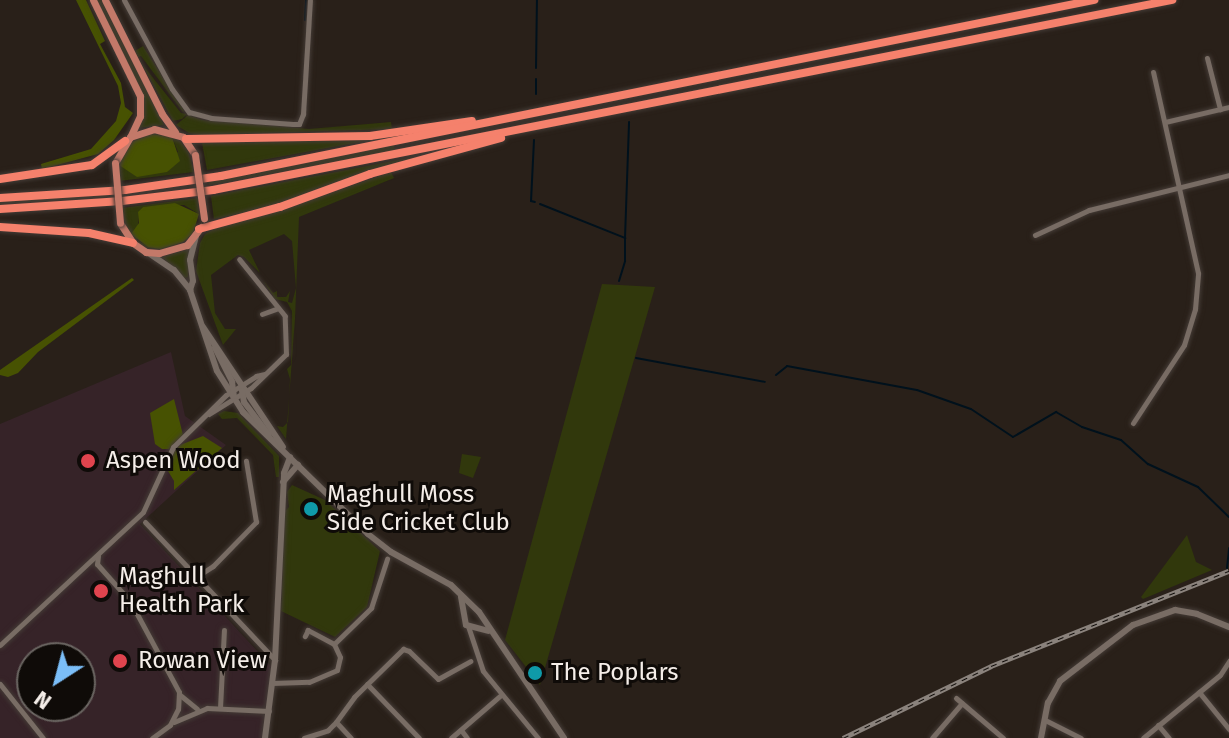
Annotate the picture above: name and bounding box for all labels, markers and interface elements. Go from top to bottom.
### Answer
place label: Aspen Wood [106,447,241,475]
marker: Aspen Wood [77,450,99,472]
place label: Maghull Moss Side Cricket Club [327,481,510,537]
marker: Maghull Moss Side Cricket Club [302,500,320,518]
place label: Maghull Health Park [119,563,244,619]
marker: Maghull Health Park [90,580,112,602]
north arrow [16,642,96,722]
place label: Rowan View [138,647,267,675]
marker: Rowan View [109,650,131,672]
place label: The Poplars [551,659,678,687]
marker: The Poplars [526,664,544,682]
text: N [29,685,57,715]

